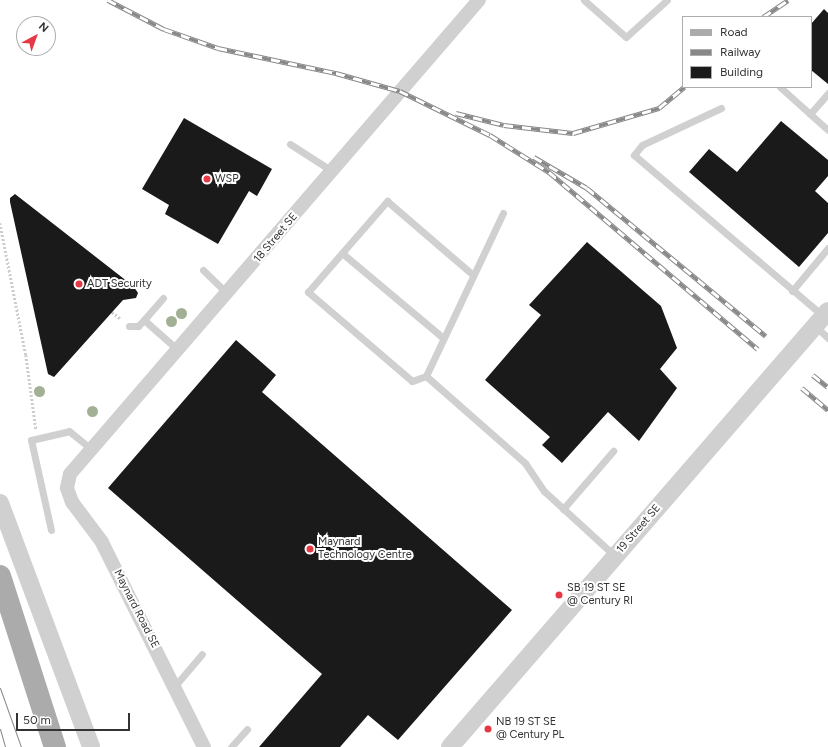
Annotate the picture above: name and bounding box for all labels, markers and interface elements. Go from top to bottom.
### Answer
north arrow [16,16,56,56]
legend [682,16,812,88]
text: N [36,20,51,35]
text: Road [720,25,748,39]
text: Railway [720,45,761,59]
text: Building [720,65,763,79]
place label: WSP [215,172,239,186]
marker: WSP [202,174,212,184]
street label: 18 Street SE [251,210,301,266]
place label: ADT Security [87,277,152,291]
marker: ADT Security [74,279,84,289]
street label: 19 Street SE [614,502,664,556]
place label: Maynard Technology Centre [318,536,412,562]
marker: Maynard Technology Centre [305,544,315,554]
street label: Maynard Road SE [110,567,162,651]
place label: SB 19 ST SE @ Century RI [567,582,633,608]
marker: SB 19 ST SE @ Century RI [554,590,564,600]
scale bar [18,705,132,731]
text: 50 m [23,713,51,727]
place label: NB 19 ST SE @ Century PL [496,716,564,742]
marker: NB 19 ST SE @ Century PL [483,724,493,734]

